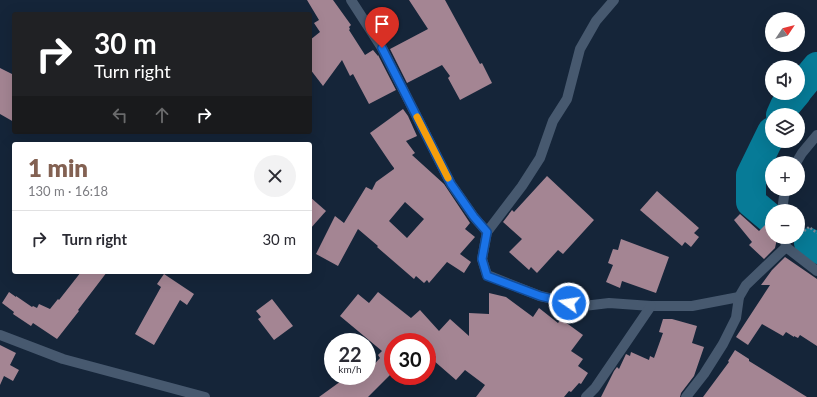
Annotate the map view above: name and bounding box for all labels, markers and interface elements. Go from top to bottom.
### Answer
pin [365,7.0,399,48]
north arrow [765,12,805,52]
map controls [765,12,805,244]
icon: arrive [371,13,393,35]
text: 30 m [94,26,157,60]
icon: right [28,28,80,80]
text: Turn right [94,60,171,82]
button: sound [765,60,805,100]
icon: left [109,104,131,126]
icon: ahead [151,104,173,126]
icon: right [193,104,215,126]
button: layers [765,108,805,148]
text: 1 min [28,153,88,182]
button: close [254,155,296,197]
button: + [765,156,805,196]
text: 130 m · 16:18 [28,183,108,199]
button: − [765,204,805,244]
icon: right [28,228,50,250]
text: Turn right [62,230,127,248]
text: 30 m [262,230,296,248]
position arrow [548,282,590,324]
speed limit sign: 30 [384,333,436,385]
text: 22 [338,342,362,366]
text: km/h [338,363,362,375]

